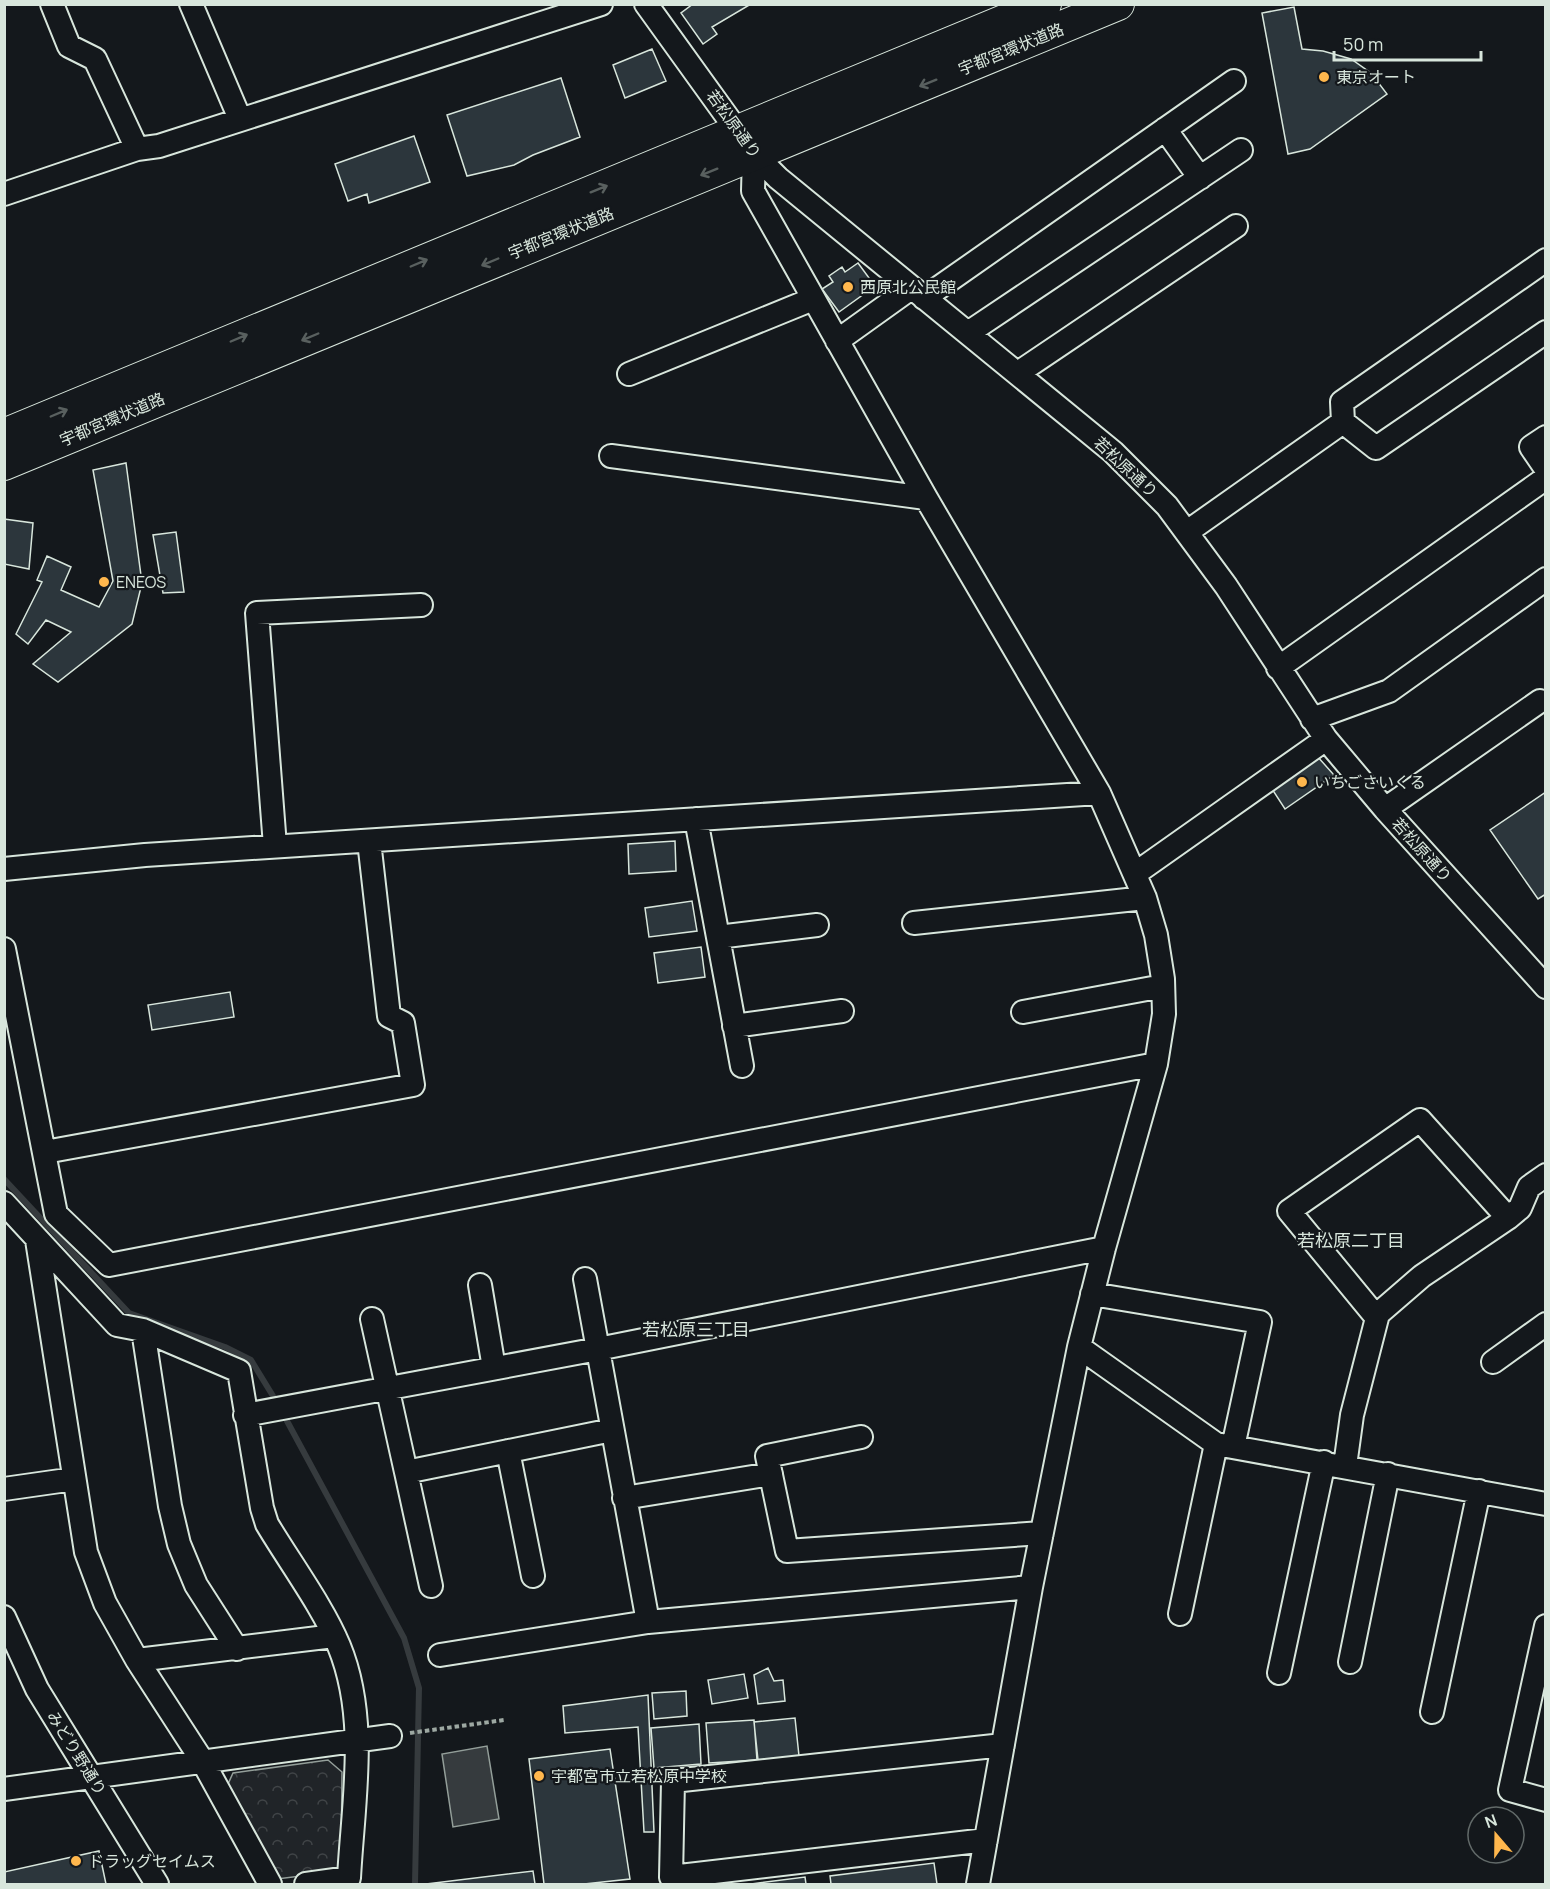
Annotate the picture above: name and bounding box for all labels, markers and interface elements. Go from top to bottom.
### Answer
street label: 宇都宮環状道路 [955,18,1067,80]
scale bar [1334,24,1481,62]
text: 50 m [1343,32,1383,56]
place label: 東京オート [1336,66,1416,88]
marker: 東京オート [1317,70,1331,84]
one-way arrow [920,78,938,89]
street label: 若松原通り [702,85,766,163]
one-way arrow [700,167,718,178]
one-way arrow [589,183,608,194]
street label: 宇都宮環状道路 [505,202,617,264]
one-way arrow [409,257,427,268]
one-way arrow [481,257,499,268]
place label: 西原北公民館 [860,276,956,298]
marker: 西原北公民館 [841,280,855,294]
one-way arrow [229,332,247,343]
one-way arrow [301,332,319,343]
street label: 宇都宮環状道路 [56,387,168,451]
one-way arrow [49,407,67,418]
street label: 若松原通り [1089,432,1163,502]
place label: ENEOS [116,571,166,593]
marker: ENEOS [97,575,111,589]
place label: いちごさいくる [1314,771,1426,793]
marker: いちごさいくる [1295,775,1309,789]
street label: 若松原通り [1387,813,1457,887]
district label: 若松原二丁目 [1297,1228,1405,1252]
district label: 若松原三丁目 [642,1317,750,1341]
street label: みどり野通り [42,1706,112,1800]
place label: 宇都宮市立若松原中学校 [551,1765,727,1787]
marker: 宇都宮市立若松原中学校 [532,1769,546,1783]
north arrow [1466,1805,1526,1865]
text: N [1482,1809,1500,1833]
place label: ドラッグセイムス [88,1850,216,1872]
marker: ドラッグセイムス [69,1854,83,1868]

